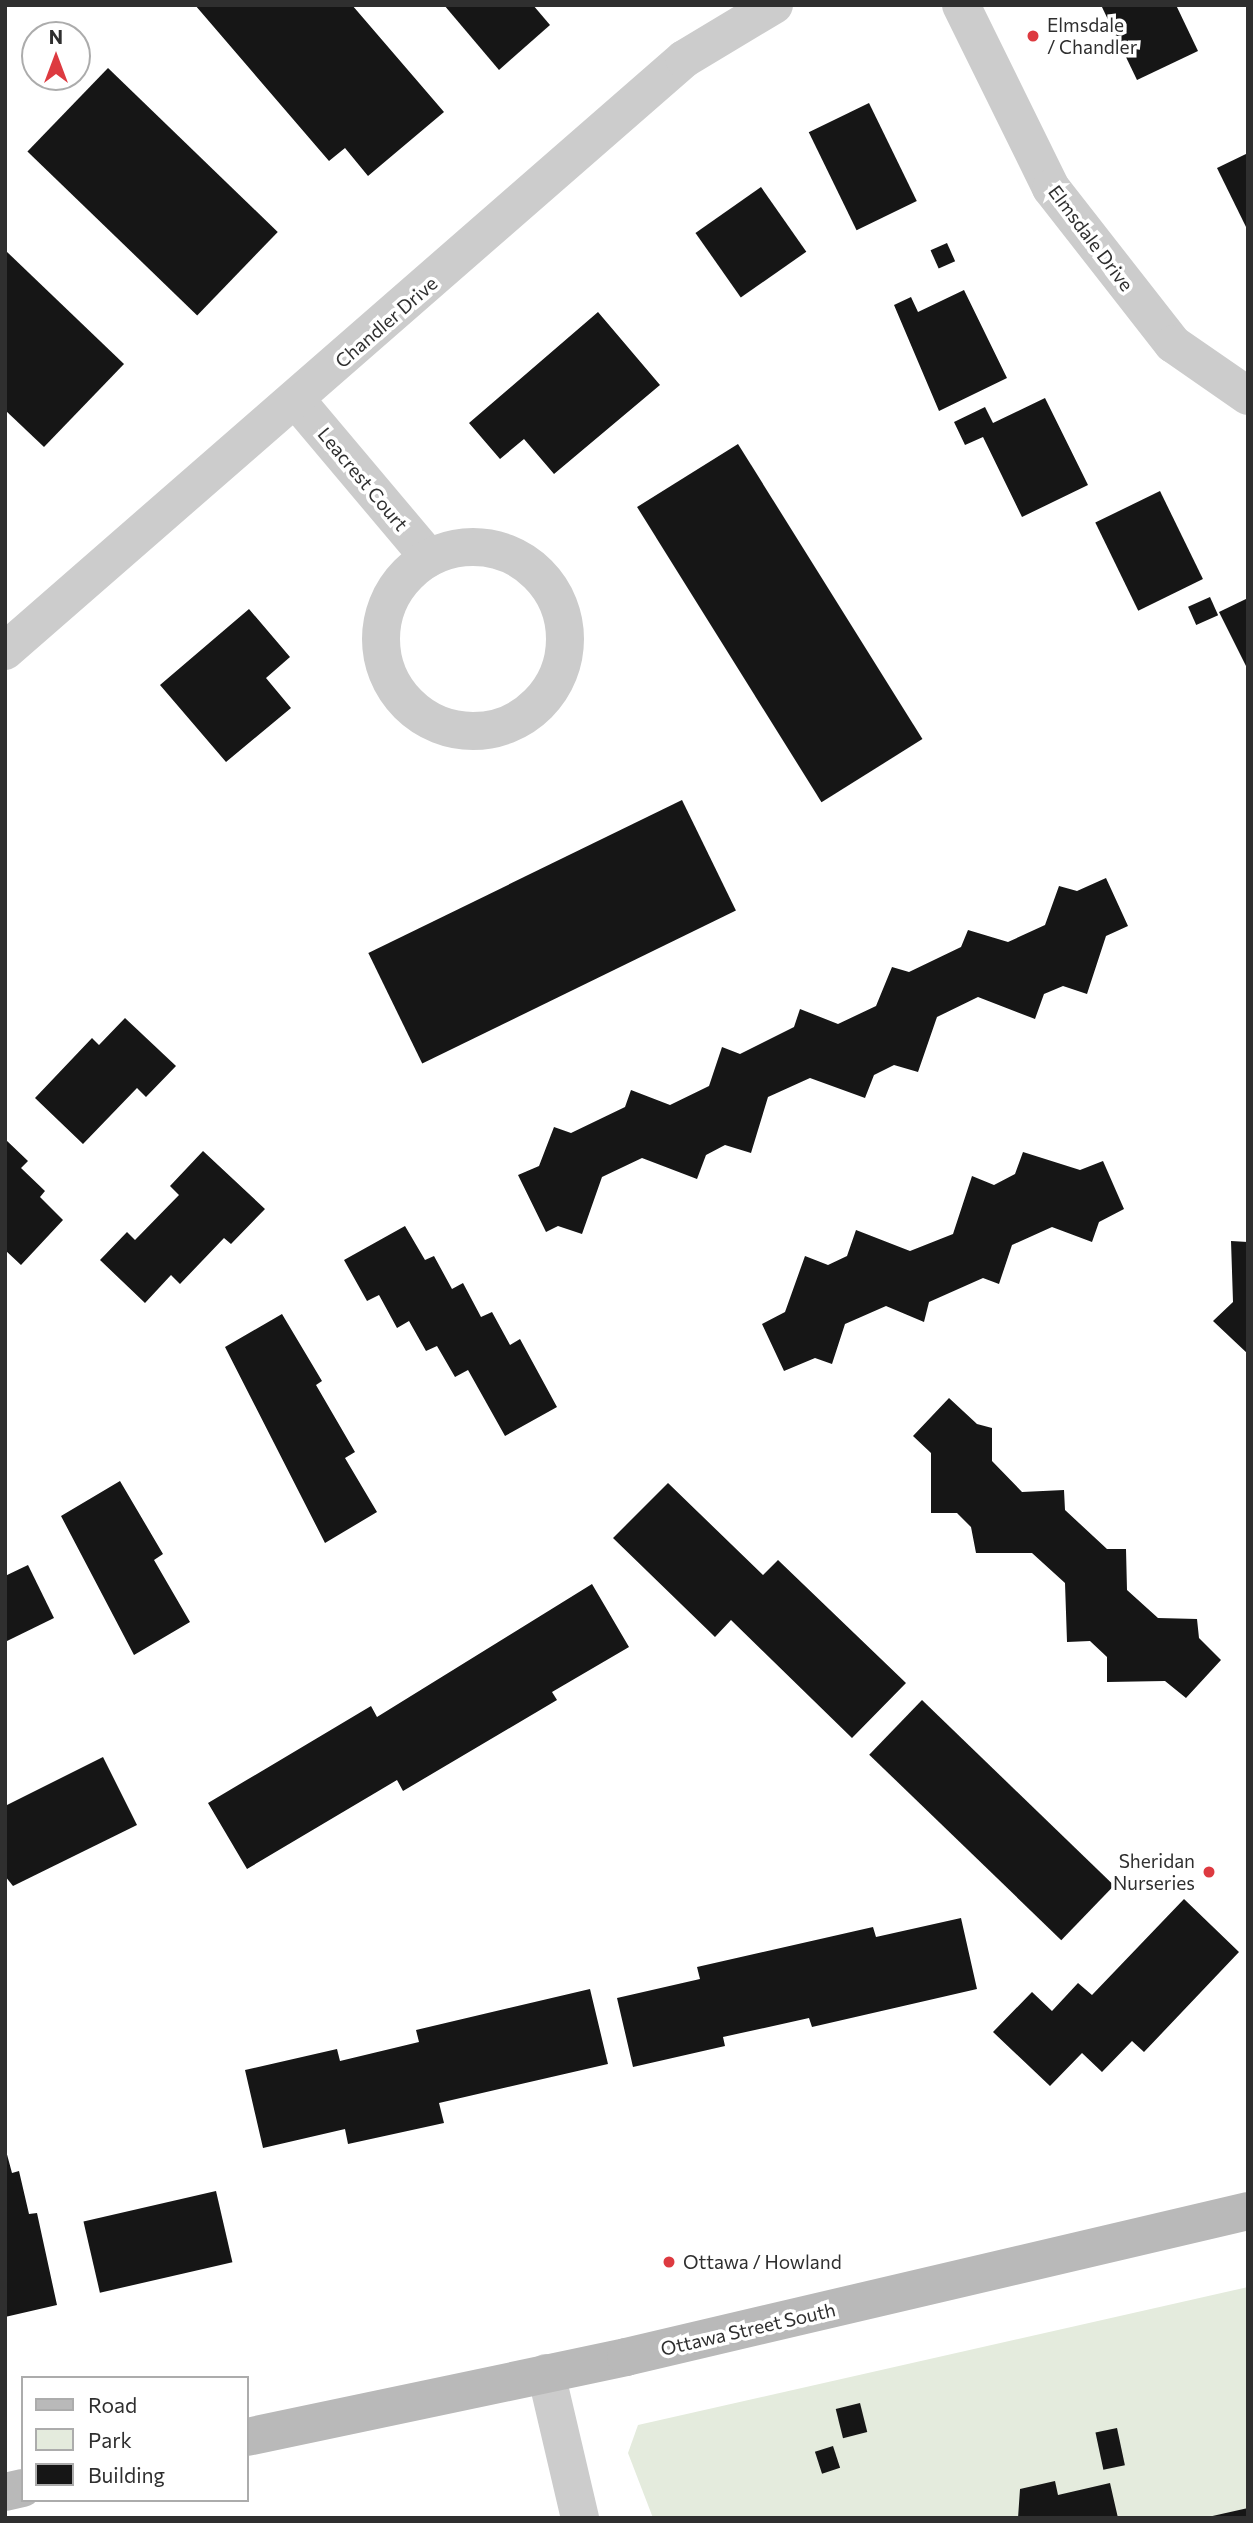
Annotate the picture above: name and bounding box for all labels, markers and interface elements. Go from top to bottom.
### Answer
place label: Elmsdale / Chandler [1047,14,1137,58]
north arrow [21,21,91,91]
text: N [49,25,63,48]
marker: Elmsdale / Chandler [1025,28,1041,44]
street label: Elmsdale Drive [1044,181,1138,295]
street label: Chandler Drive [330,272,442,372]
street label: Leacrest Court [313,423,413,535]
place label: Sheridan Nurseries [1113,1850,1195,1894]
marker: Sheridan Nurseries [1201,1864,1217,1880]
place label: Ottawa / Howland [683,2251,842,2273]
marker: Ottawa / Howland [661,2254,677,2270]
street label: Ottawa Street South [658,2298,838,2360]
legend [21,2376,248,2502]
text: Road [88,2392,137,2417]
text: Park [88,2427,132,2452]
text: Building [88,2462,165,2487]

